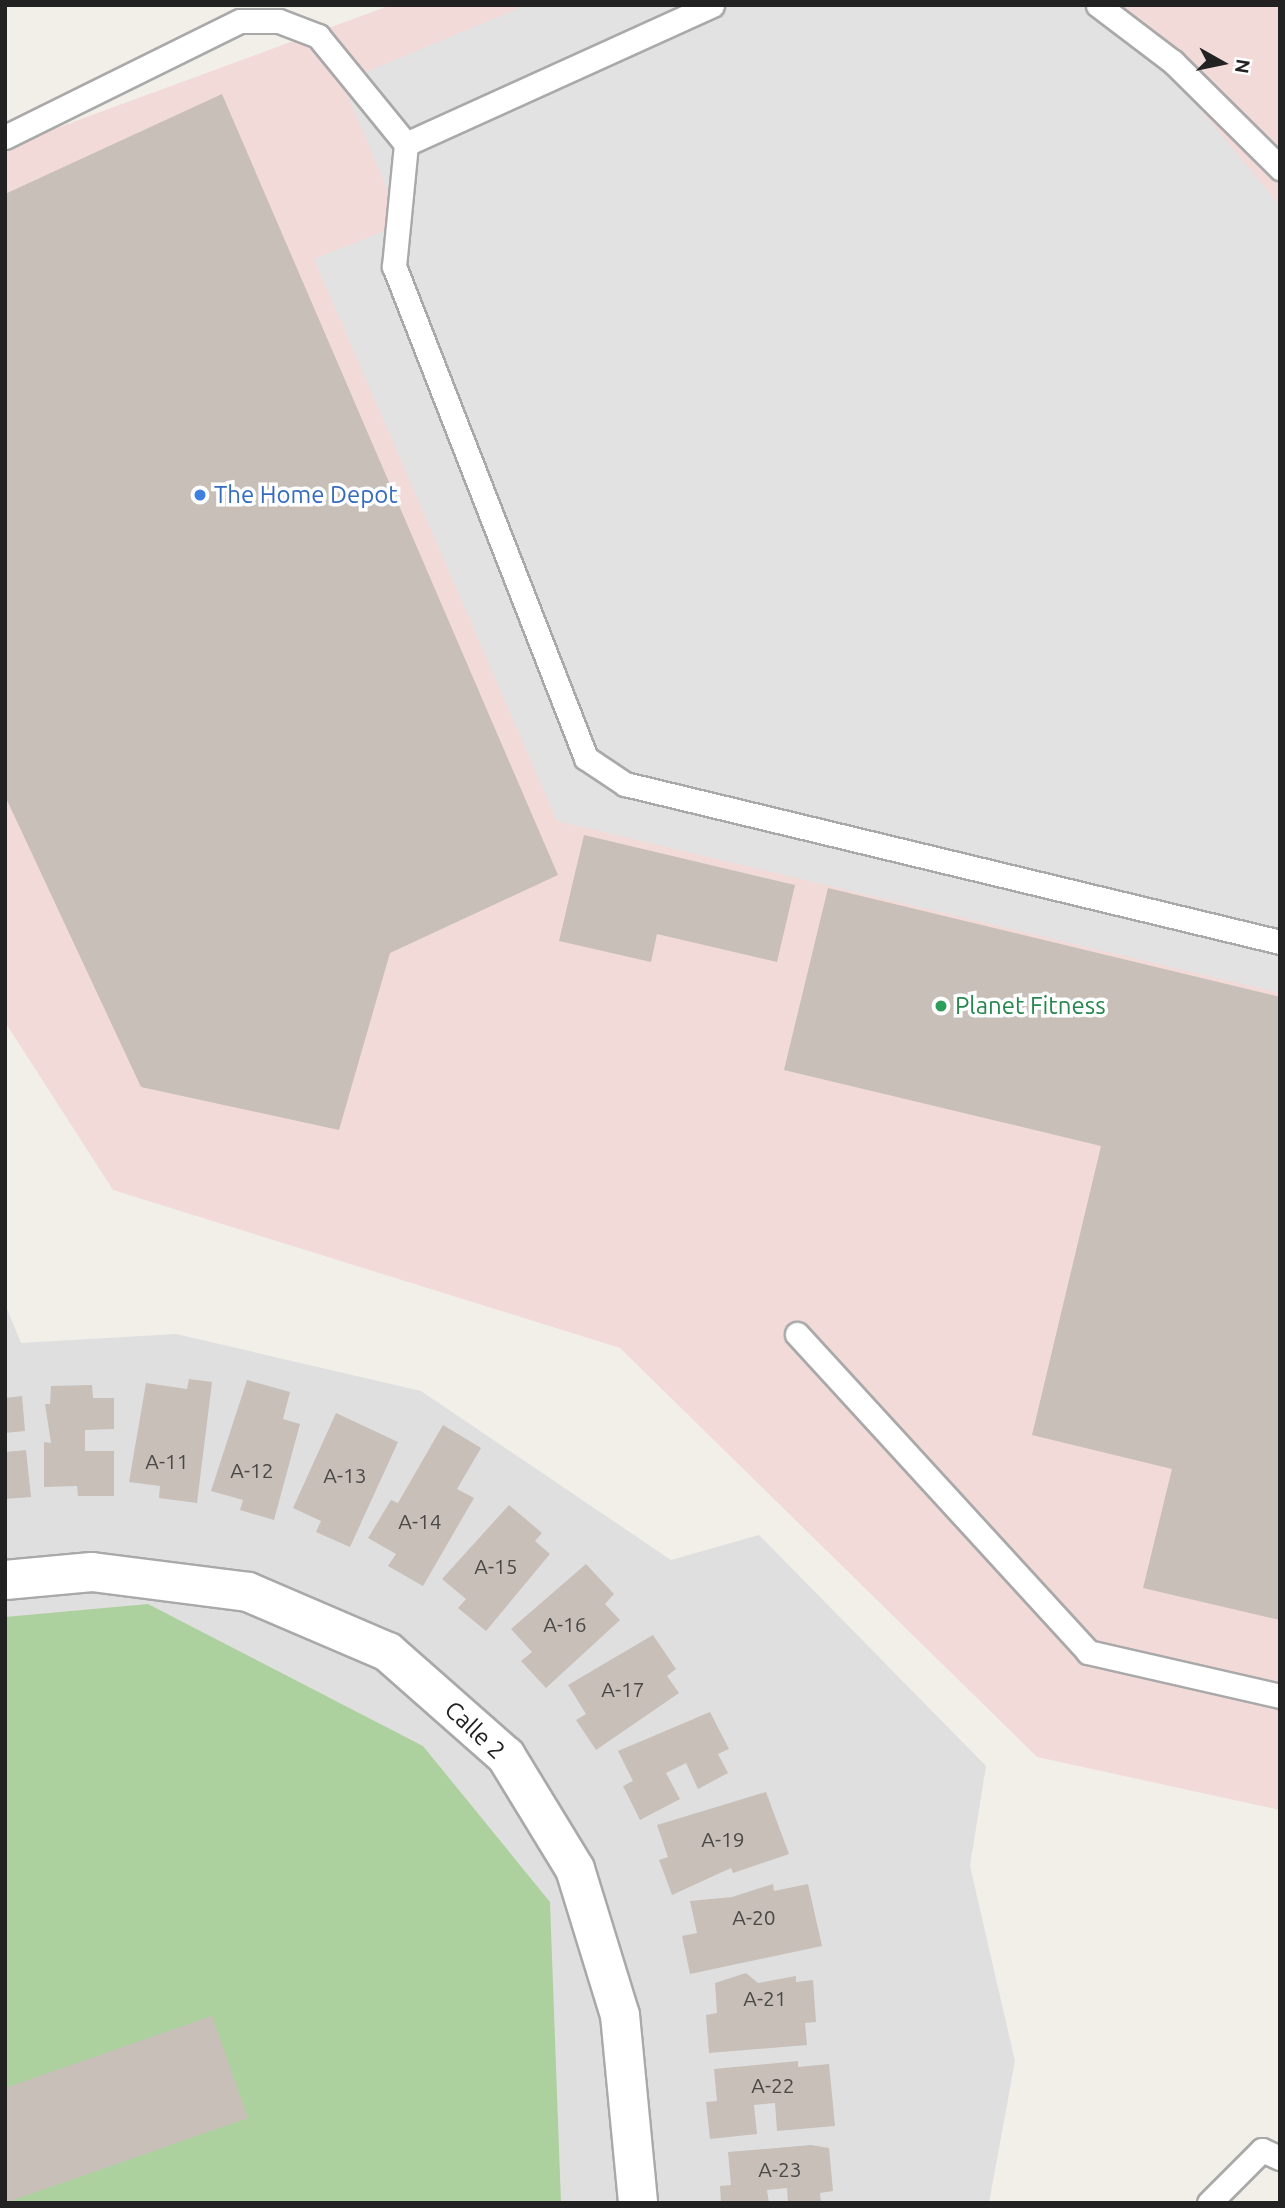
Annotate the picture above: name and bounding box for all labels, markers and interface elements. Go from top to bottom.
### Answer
north arrow [1187,28,1257,98]
text: N [1231,58,1255,75]
place label: The Home Depot [214,481,398,509]
marker: The Home Depot [192,487,208,503]
place label: Planet Fitness [955,992,1106,1020]
marker: Planet Fitness [933,998,949,1014]
house number: A-11 [145,1448,189,1474]
house number: A-12 [230,1457,274,1483]
house number: A-13 [323,1462,367,1488]
house number: A-14 [398,1508,442,1534]
house number: A-15 [474,1553,518,1579]
house number: A-16 [543,1611,587,1637]
house number: A-17 [601,1676,645,1702]
street label: Calle 2 [439,1695,511,1765]
house number: A-19 [701,1826,745,1852]
house number: A-20 [732,1904,776,1930]
house number: A-21 [743,1985,787,2011]
house number: A-22 [751,2072,795,2098]
house number: A-23 [758,2156,802,2182]

